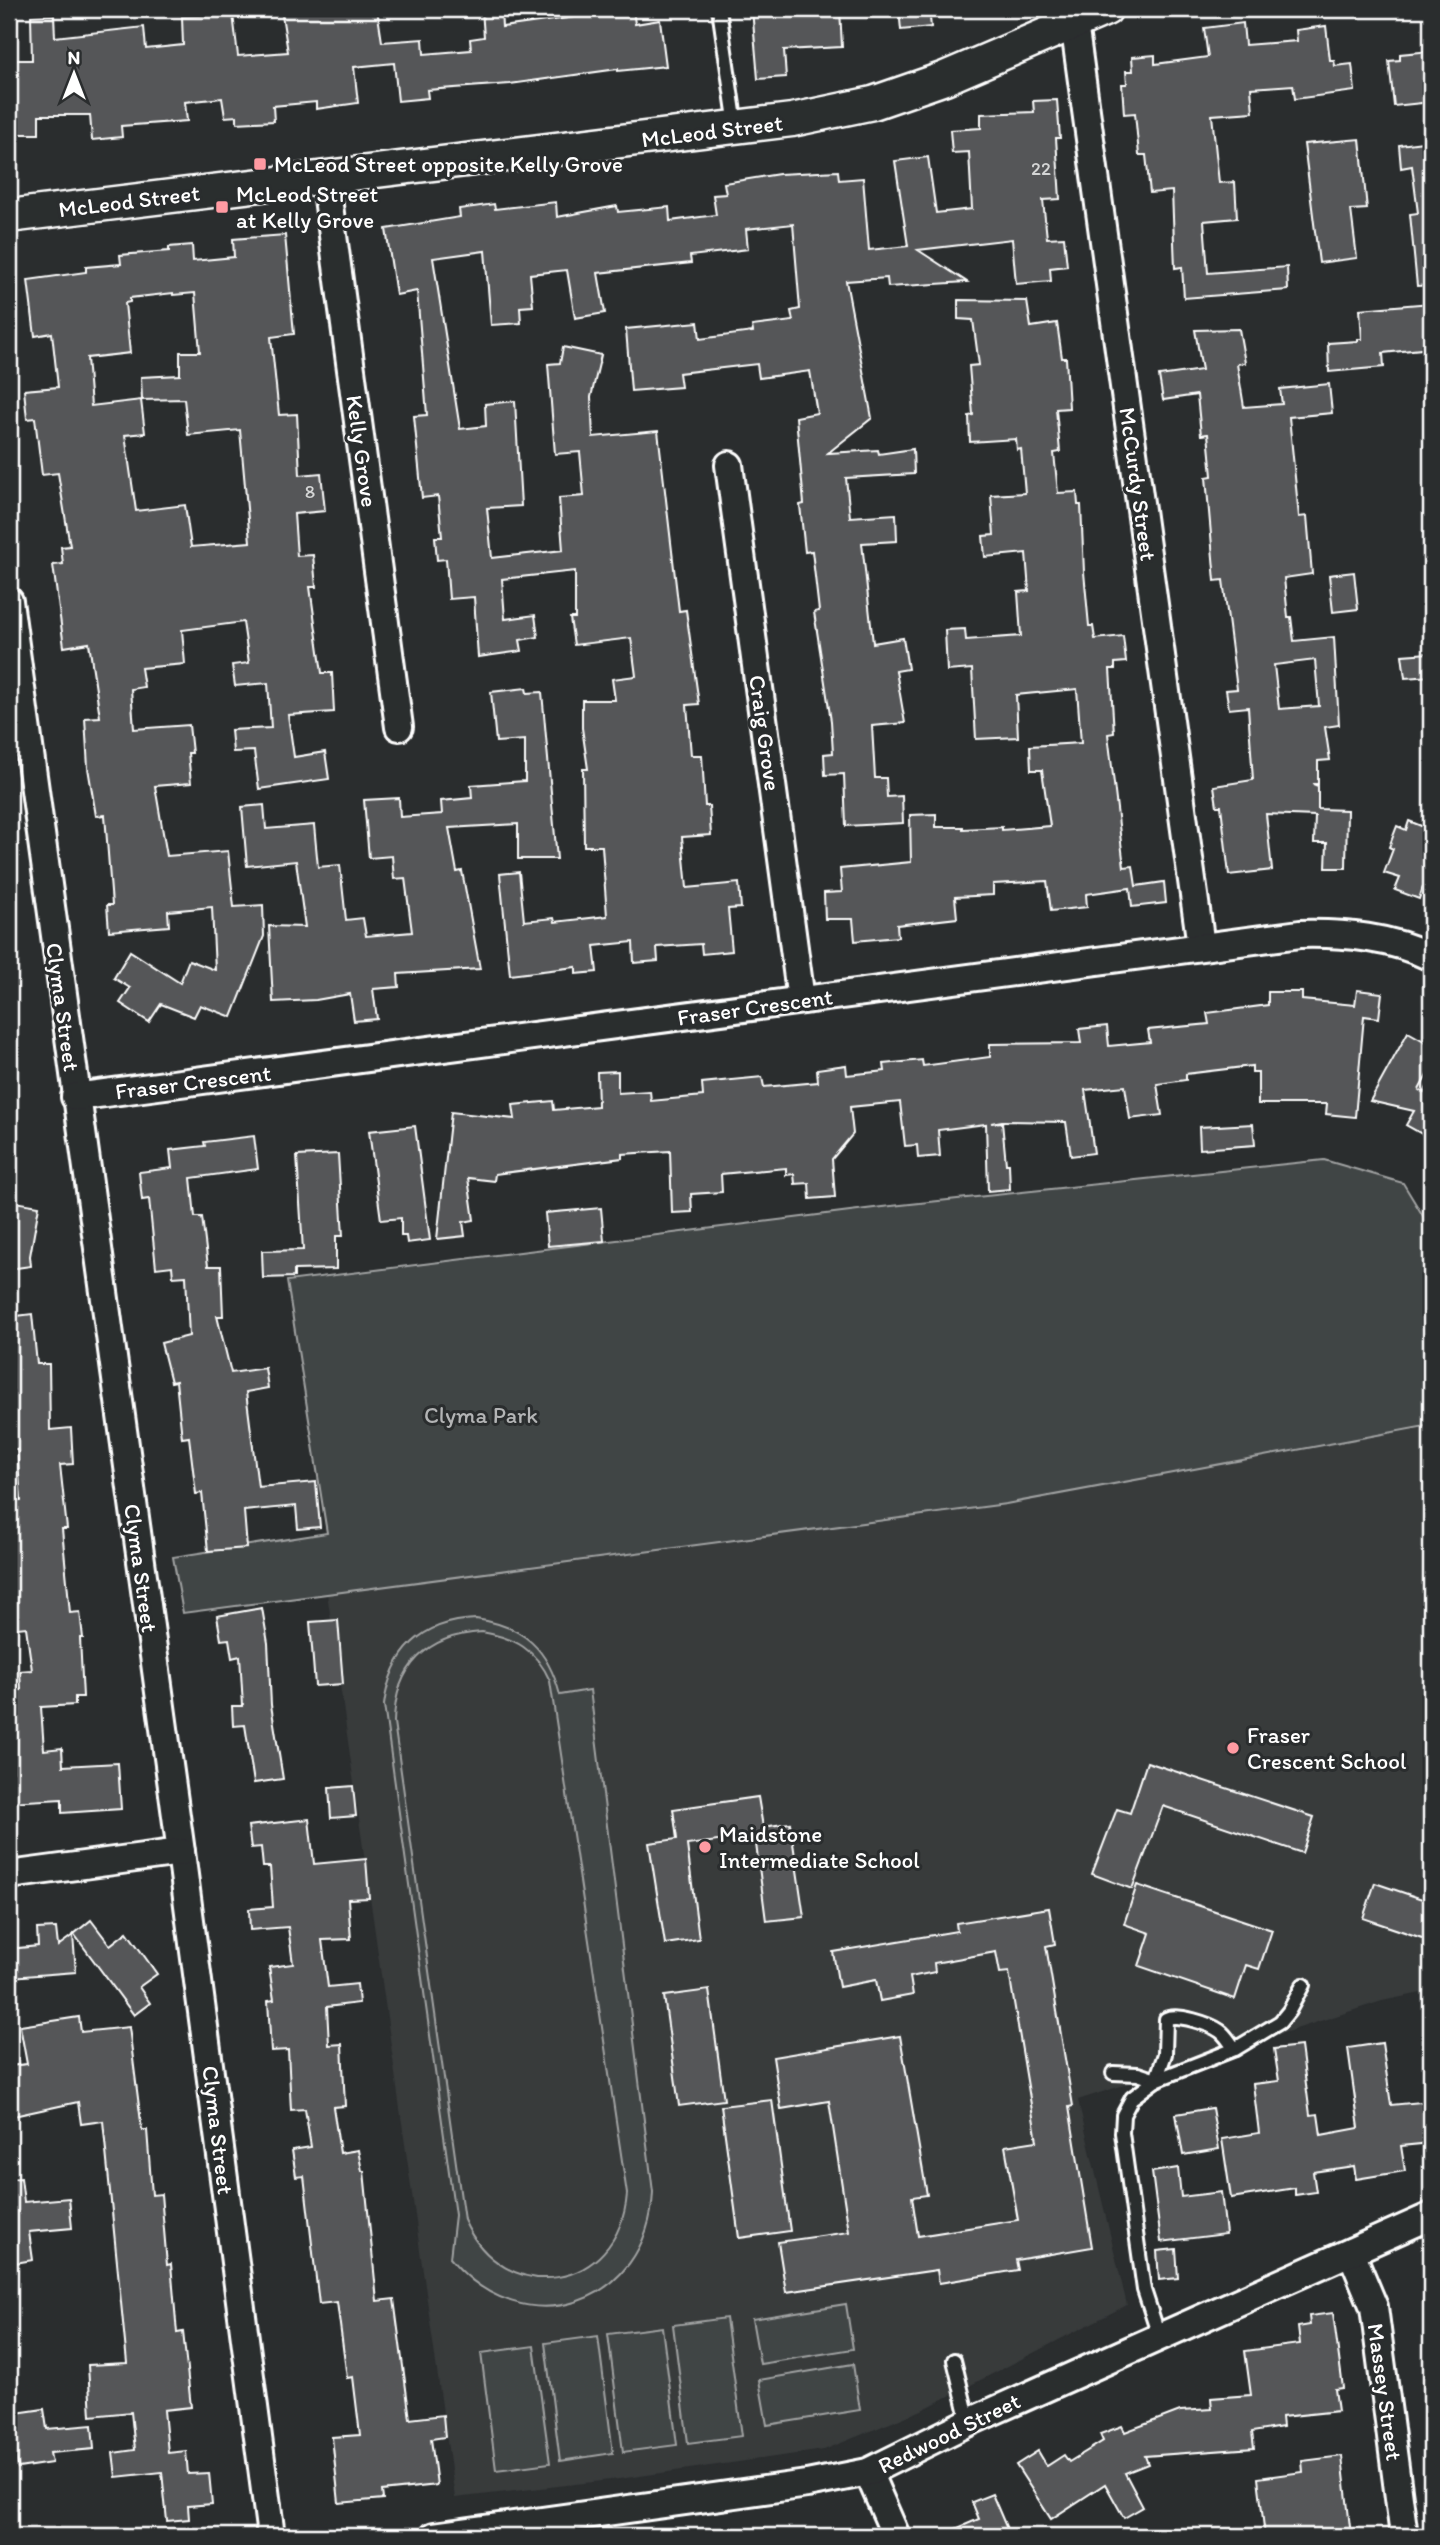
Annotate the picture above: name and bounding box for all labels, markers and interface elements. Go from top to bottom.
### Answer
north arrow [38,38,108,108]
text: N [68,46,80,69]
street label: McLeod Street [640,108,785,154]
place label: McLeod Street opposite Kelly Grove [274,150,623,178]
marker: McLeod Street opposite Kelly Grove [252,156,268,172]
house number: 22 [1031,157,1051,180]
street label: McLeod Street [57,178,202,224]
place label: McLeod Street at Kelly Grove [236,180,378,234]
marker: McLeod Street at Kelly Grove [214,199,230,215]
street label: Kelly Grove [340,393,384,509]
street label: McCurdy Street [1113,405,1163,563]
house number: 8 [305,480,315,503]
street label: Craig Grove [743,673,787,793]
street label: Clyma Street [40,941,86,1073]
street label: Fraser Crescent [676,982,835,1032]
street label: Fraser Crescent [114,1059,273,1105]
park label: Clyma Park [424,1401,538,1429]
street label: Clyma Street [118,1502,164,1634]
place label: Fraser Crescent School [1247,1721,1407,1775]
marker: Fraser Crescent School [1225,1740,1241,1756]
place label: Maidstone Intermediate School [719,1820,920,1874]
marker: Maidstone Intermediate School [697,1839,713,1855]
street label: Clyma Street [196,2064,240,2196]
street label: Massey Street [1362,2321,1409,2463]
street label: Redwood Street [873,2386,1025,2480]

